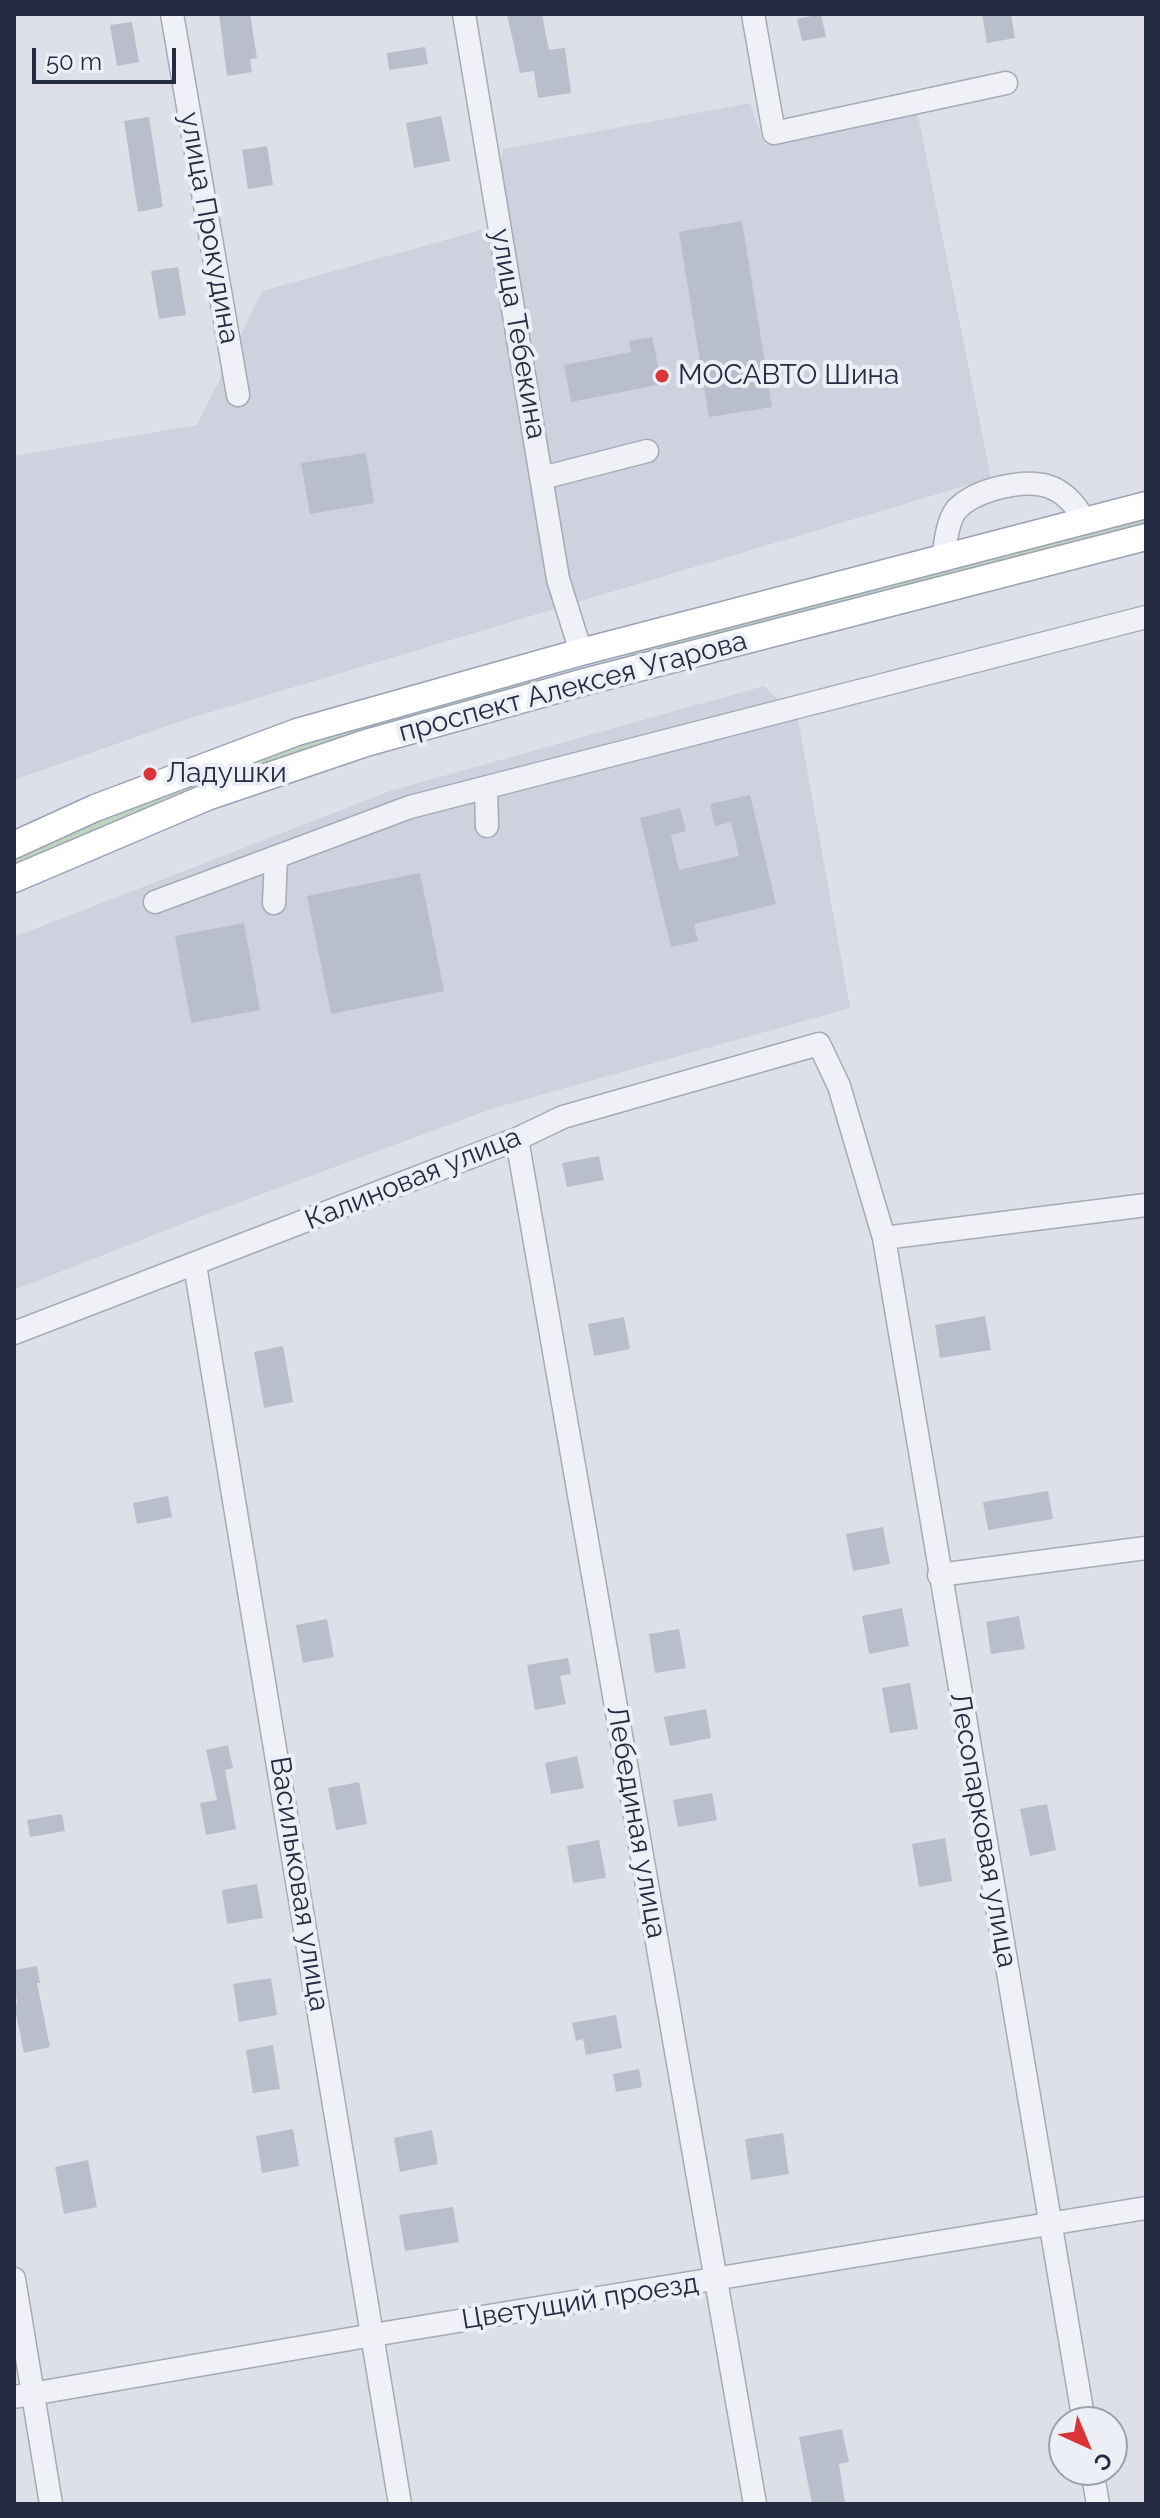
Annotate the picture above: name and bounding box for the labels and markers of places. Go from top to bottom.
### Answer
place label: МОСАВТО Шина [678,359,899,393]
marker: МОСАВТО Шина [653,367,671,385]
place label: Ладушки [166,757,287,791]
marker: Ладушки [141,765,159,783]

